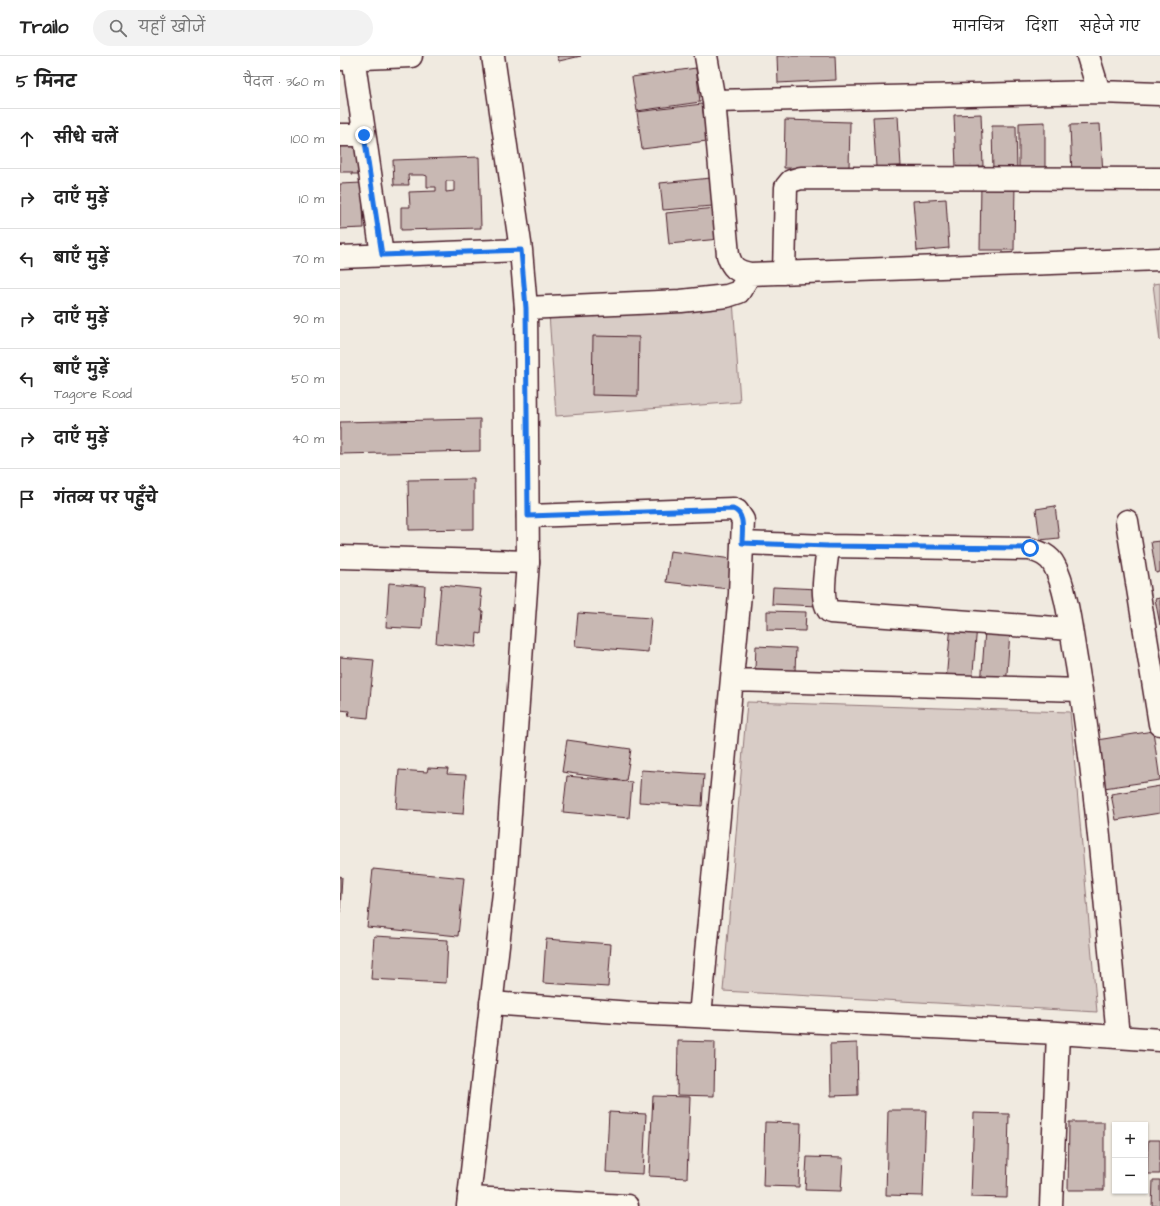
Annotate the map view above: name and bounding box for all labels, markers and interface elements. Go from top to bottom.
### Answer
search box [93,10,373,46]
text: Trailo [20,14,69,41]
icon: search [107,17,129,39]
text: यहाँ खोजें [139,17,205,38]
text: मानचित्र [953,17,1004,37]
text: दिशा [1026,17,1058,37]
text: सहेजे गए [1080,17,1140,37]
text: 5 मिनट [16,70,76,94]
text: पैदल · 360 m [243,73,324,91]
route end [355,126,373,144]
icon: ahead [16,128,38,150]
text: सीधे चलें [54,128,118,149]
text: 100 m [291,130,324,148]
icon: right [16,188,38,210]
text: दाएँ मुड़ें [54,188,108,209]
text: 10 m [299,190,324,208]
icon: left [16,248,38,270]
text: बाएँ मुड़ें [54,248,109,269]
text: 70 m [292,250,324,268]
icon: right [16,308,38,330]
text: दाएँ मुड़ें [54,308,108,329]
text: 90 m [293,310,324,328]
text: बाएँ मुड़ें [54,359,109,380]
icon: left [16,368,38,390]
text: 50 m [291,370,324,388]
text: Tagore Road [54,385,132,403]
icon: right [16,428,38,450]
text: दाएँ मुड़ें [54,428,108,449]
text: 40 m [292,430,324,448]
icon: arrive [16,488,38,510]
text: गंतव्य पर पहुँचे [54,488,157,509]
route start [1021,539,1039,557]
map controls [1112,1122,1148,1194]
button: + [1112,1122,1148,1158]
button: − [1112,1158,1148,1194]

